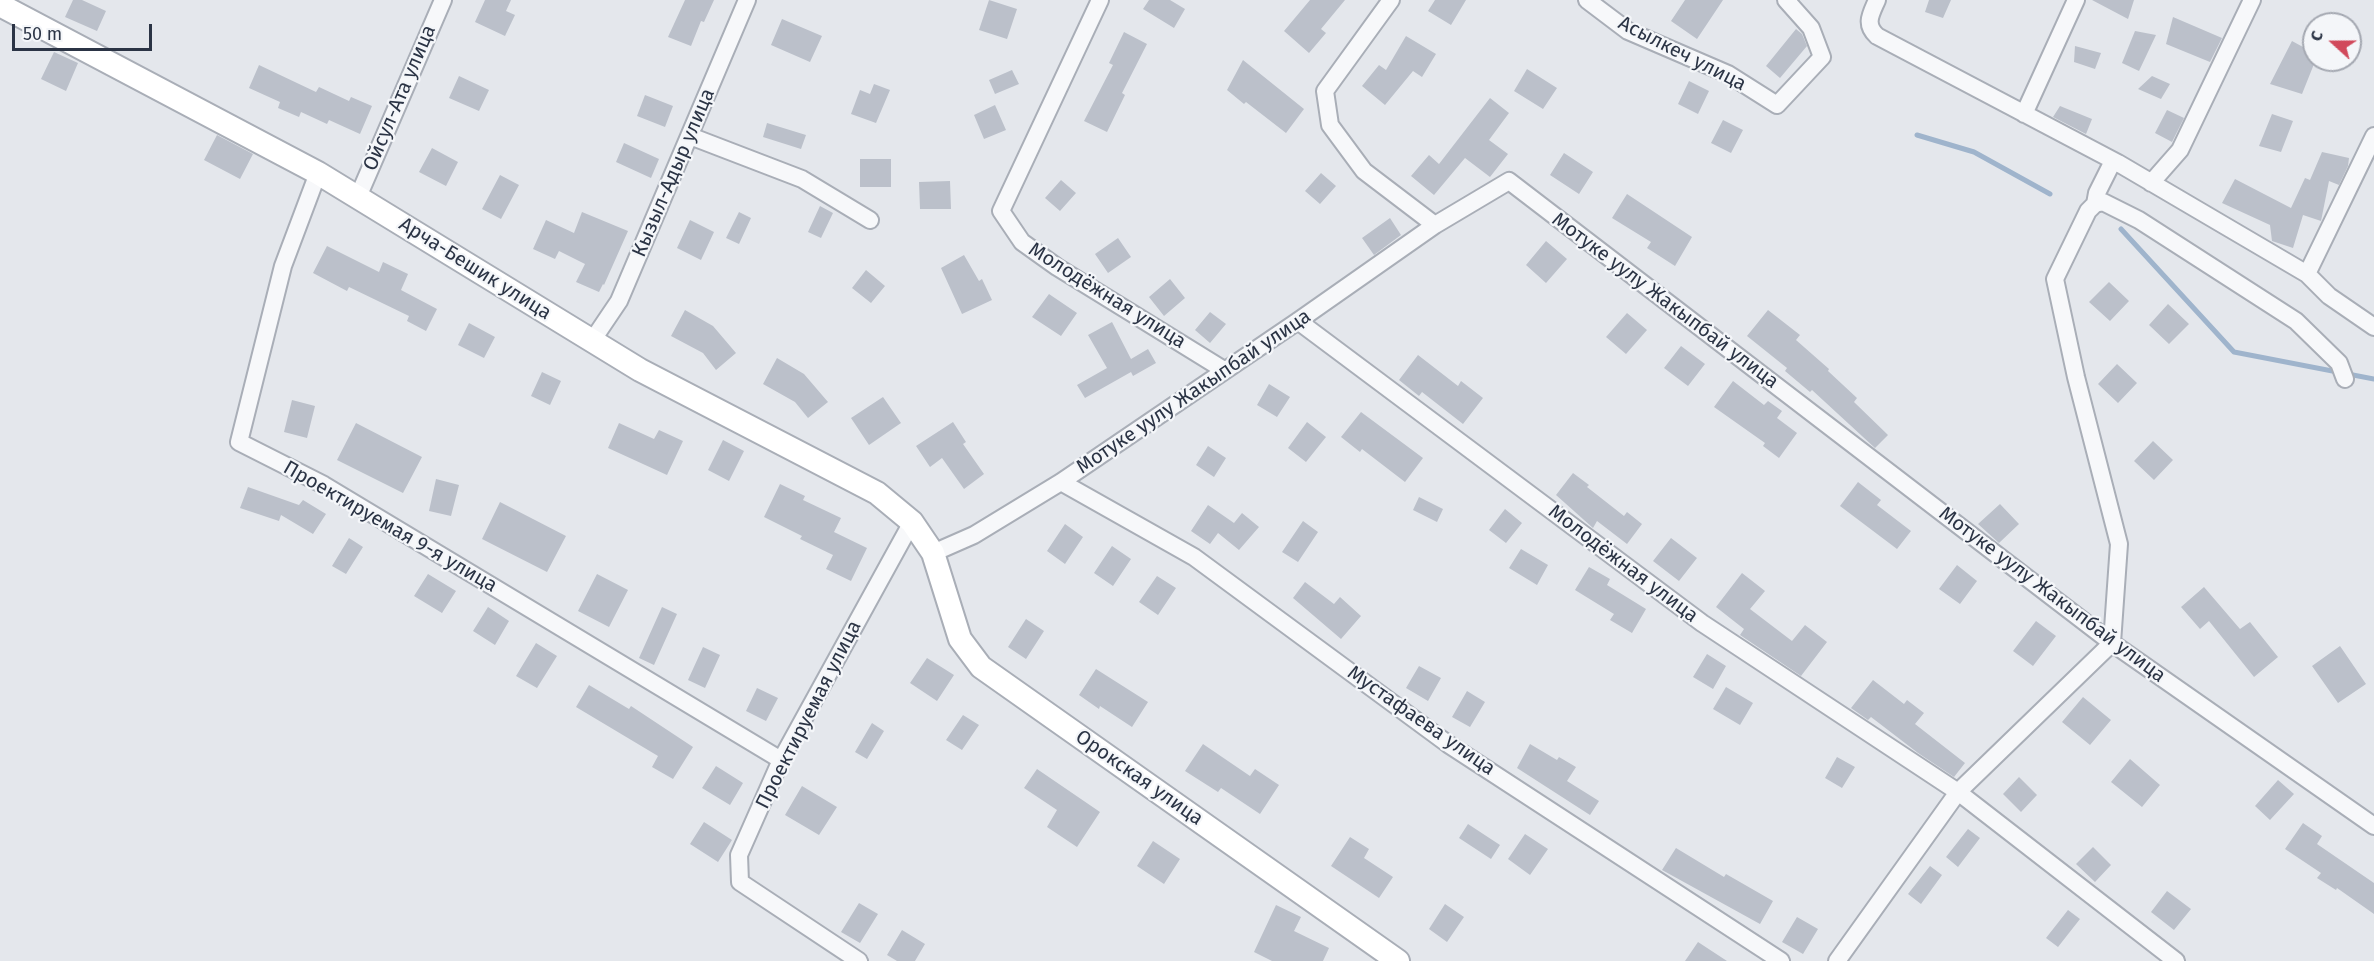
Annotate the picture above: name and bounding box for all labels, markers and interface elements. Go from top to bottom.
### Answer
street label: Асылкеч улица [1614,11,1750,97]
scale bar [15,12,154,50]
north arrow [2302,12,2362,72]
street label: Ойсул-Ата улица [359,22,441,174]
text: 50 m [23,23,62,45]
text: С [2306,28,2327,44]
street label: Кызыл-Адыр улица [628,85,720,261]
street label: Мотуке уулу Жакыпбай улица [1547,208,1783,394]
street label: Арча-Бешик улица [394,212,556,326]
street label: Молодёжная улица [1024,238,1190,354]
street label: Мотуке уулу Жакыпбай улица [1072,304,1316,480]
street label: Проектируемая 9-я улица [279,456,501,598]
street label: Молодёжная улица [1543,500,1703,628]
street label: Мотуке уулу Жакыпбай улица [1934,502,2170,688]
street label: Проектируемая улица [751,617,867,813]
street label: Мустафаева улица [1342,661,1500,781]
street label: Орокская улица [1071,725,1207,831]

